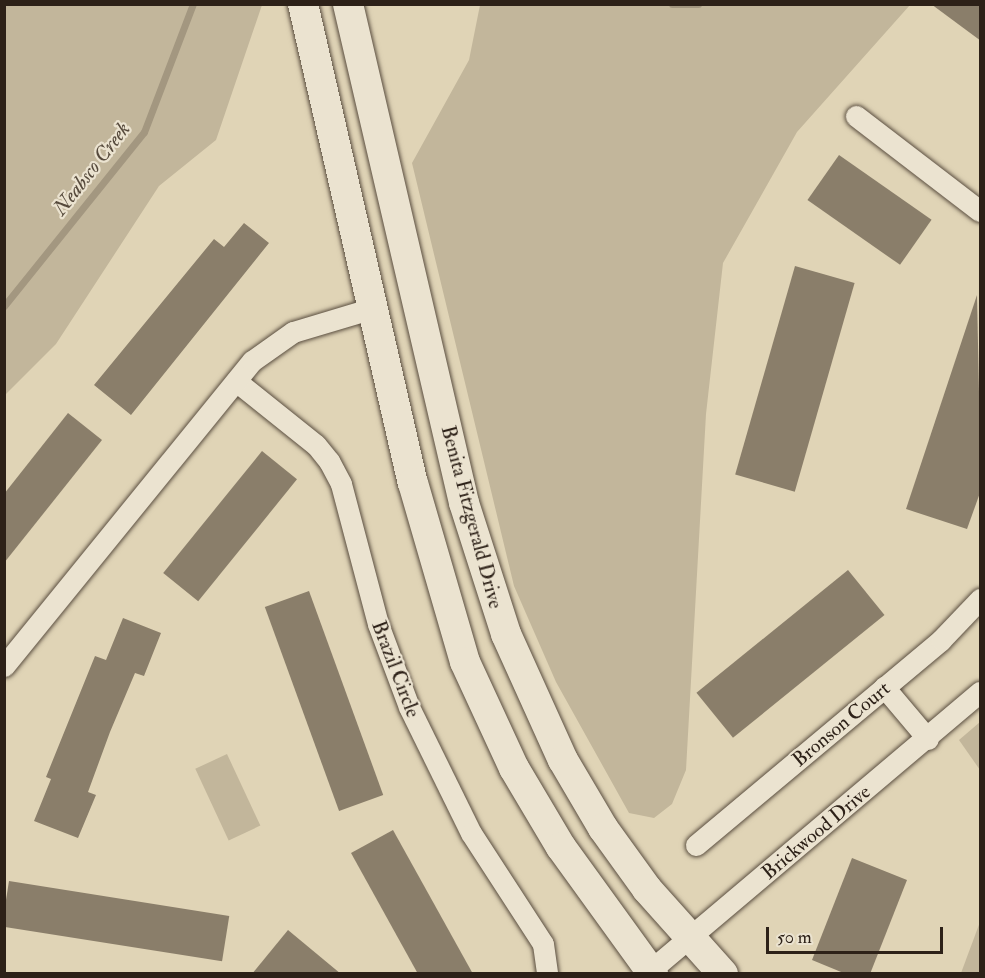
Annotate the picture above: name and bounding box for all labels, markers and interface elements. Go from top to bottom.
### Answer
water label: Neabsco Creek [48,117,136,221]
street label: Benita Fitzgerald Drive [436,423,508,611]
street label: Brazil Circle [367,617,425,721]
street label: Bronson Court [787,676,895,772]
street label: Brickwood Drive [757,780,875,884]
scale bar [769,915,946,953]
text: 50 m [777,926,812,949]

